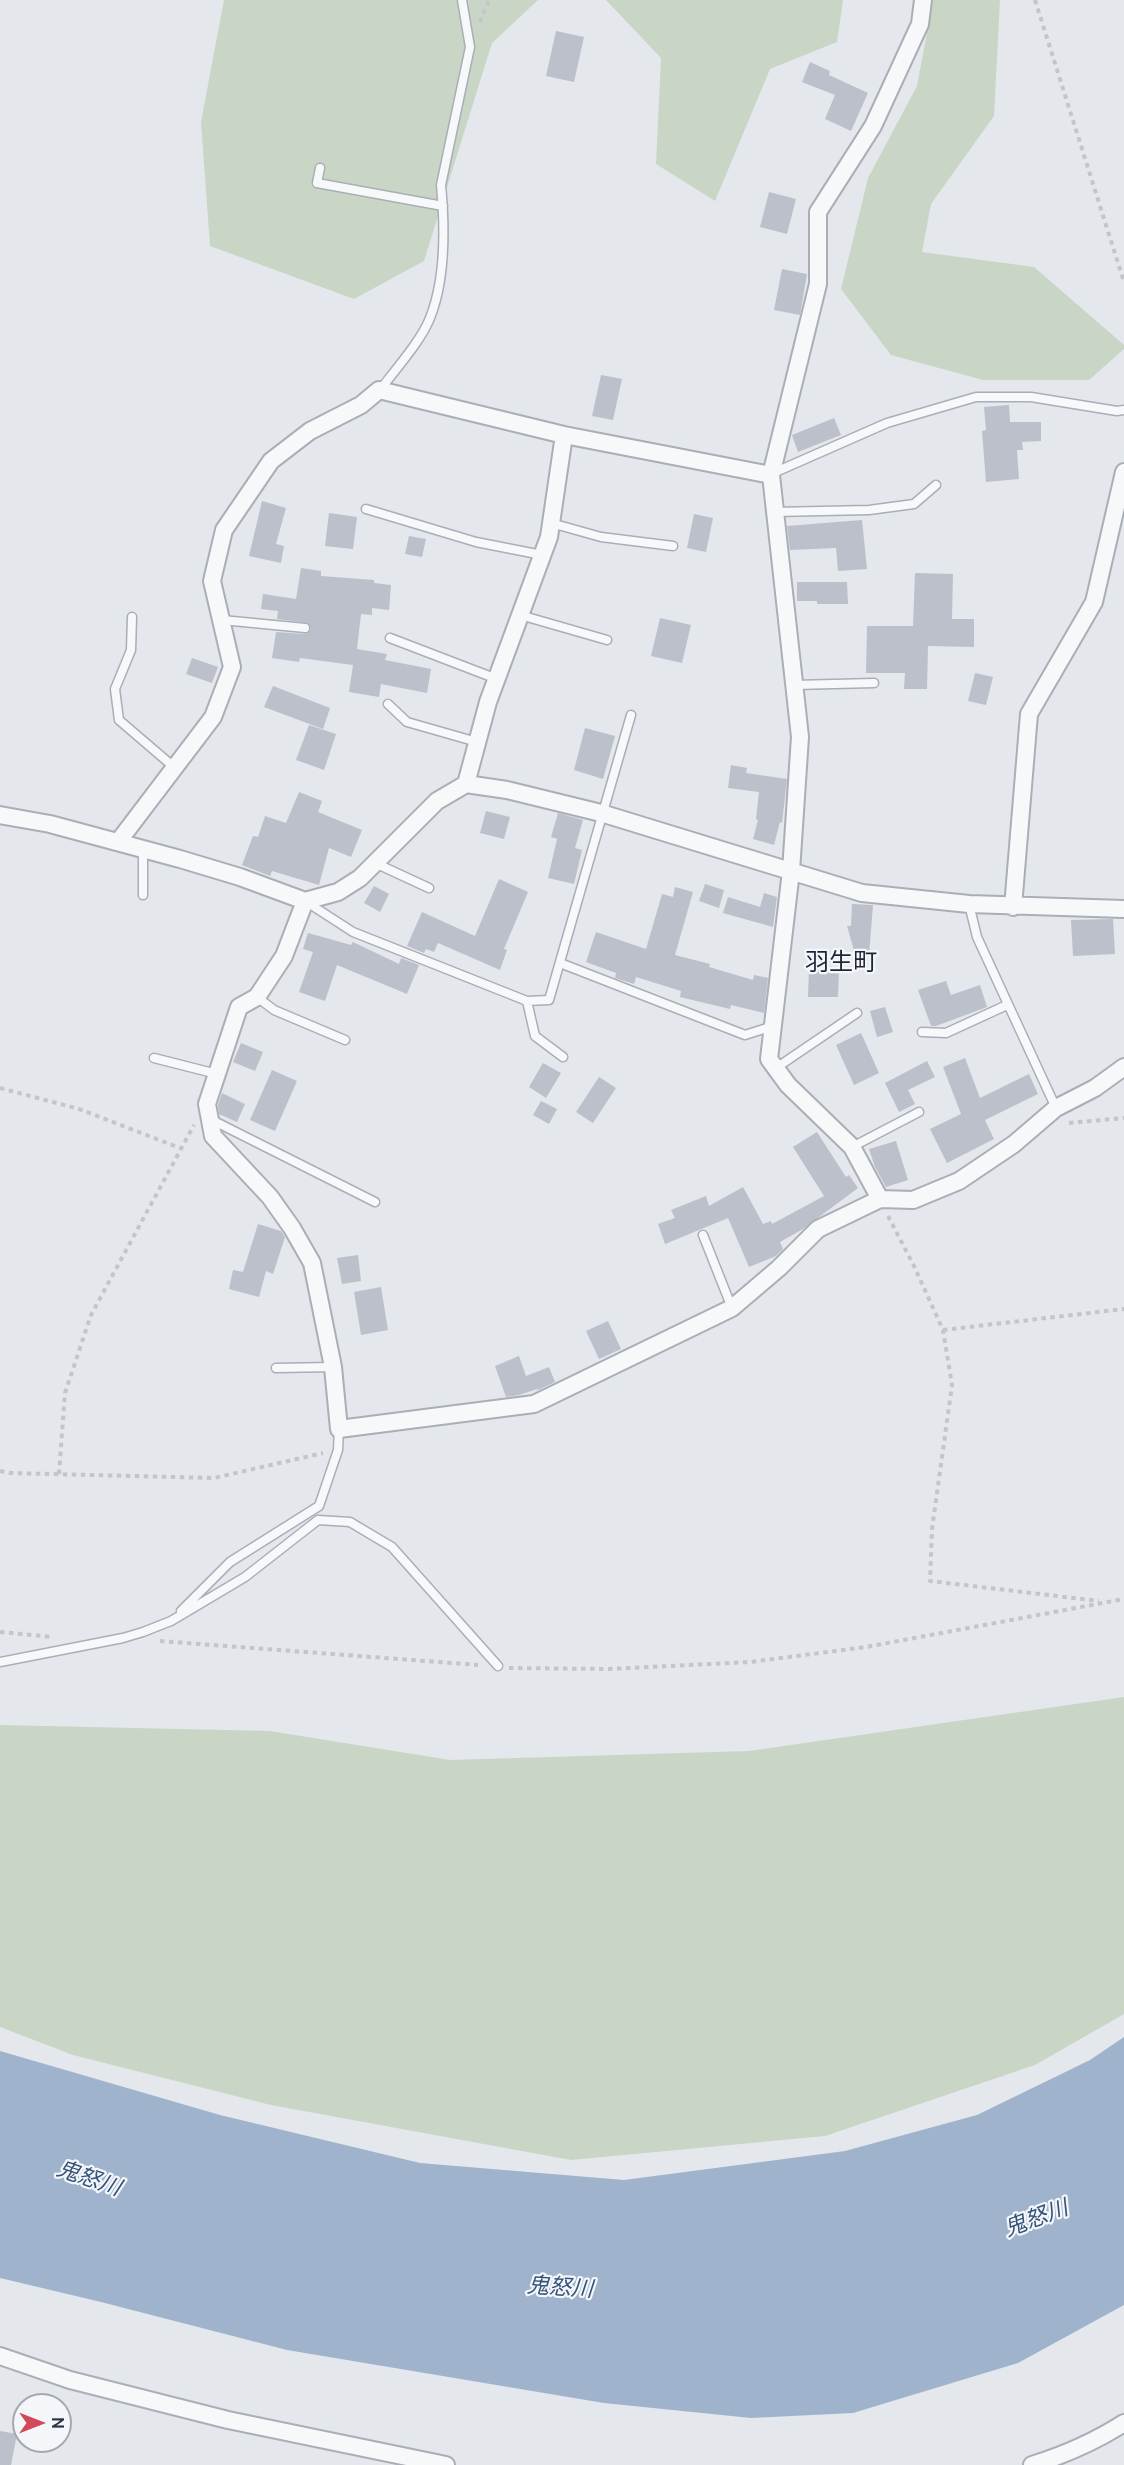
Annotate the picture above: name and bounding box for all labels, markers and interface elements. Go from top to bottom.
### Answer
district label: 羽生町 [805,948,877,976]
water label: 鬼怒川 [54,2155,124,2201]
water label: 鬼怒川 [1000,2194,1072,2242]
water label: 鬼怒川 [526,2272,594,2302]
north arrow [12,2393,72,2453]
text: N [49,2417,67,2429]

